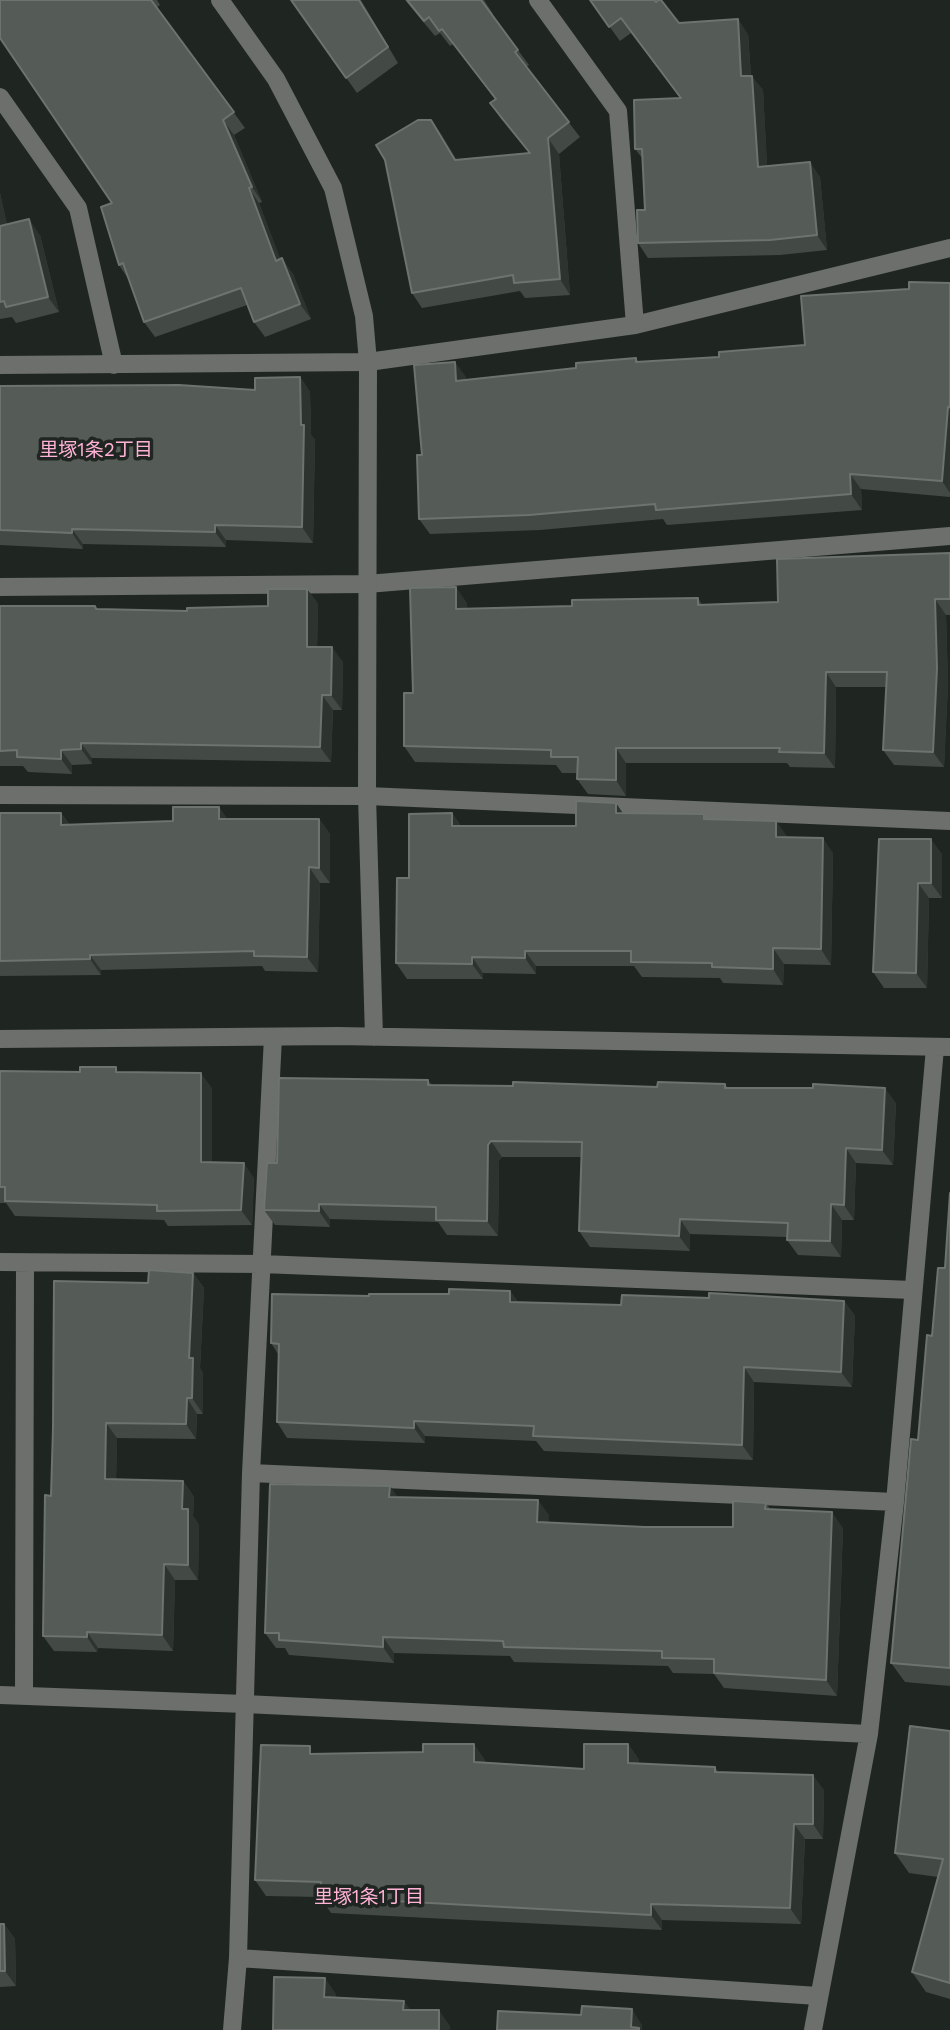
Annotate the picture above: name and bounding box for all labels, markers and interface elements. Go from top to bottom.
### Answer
district label: 里塚1条2丁目 [39,439,153,461]
district label: 里塚1条1丁目 [314,1886,424,1908]

